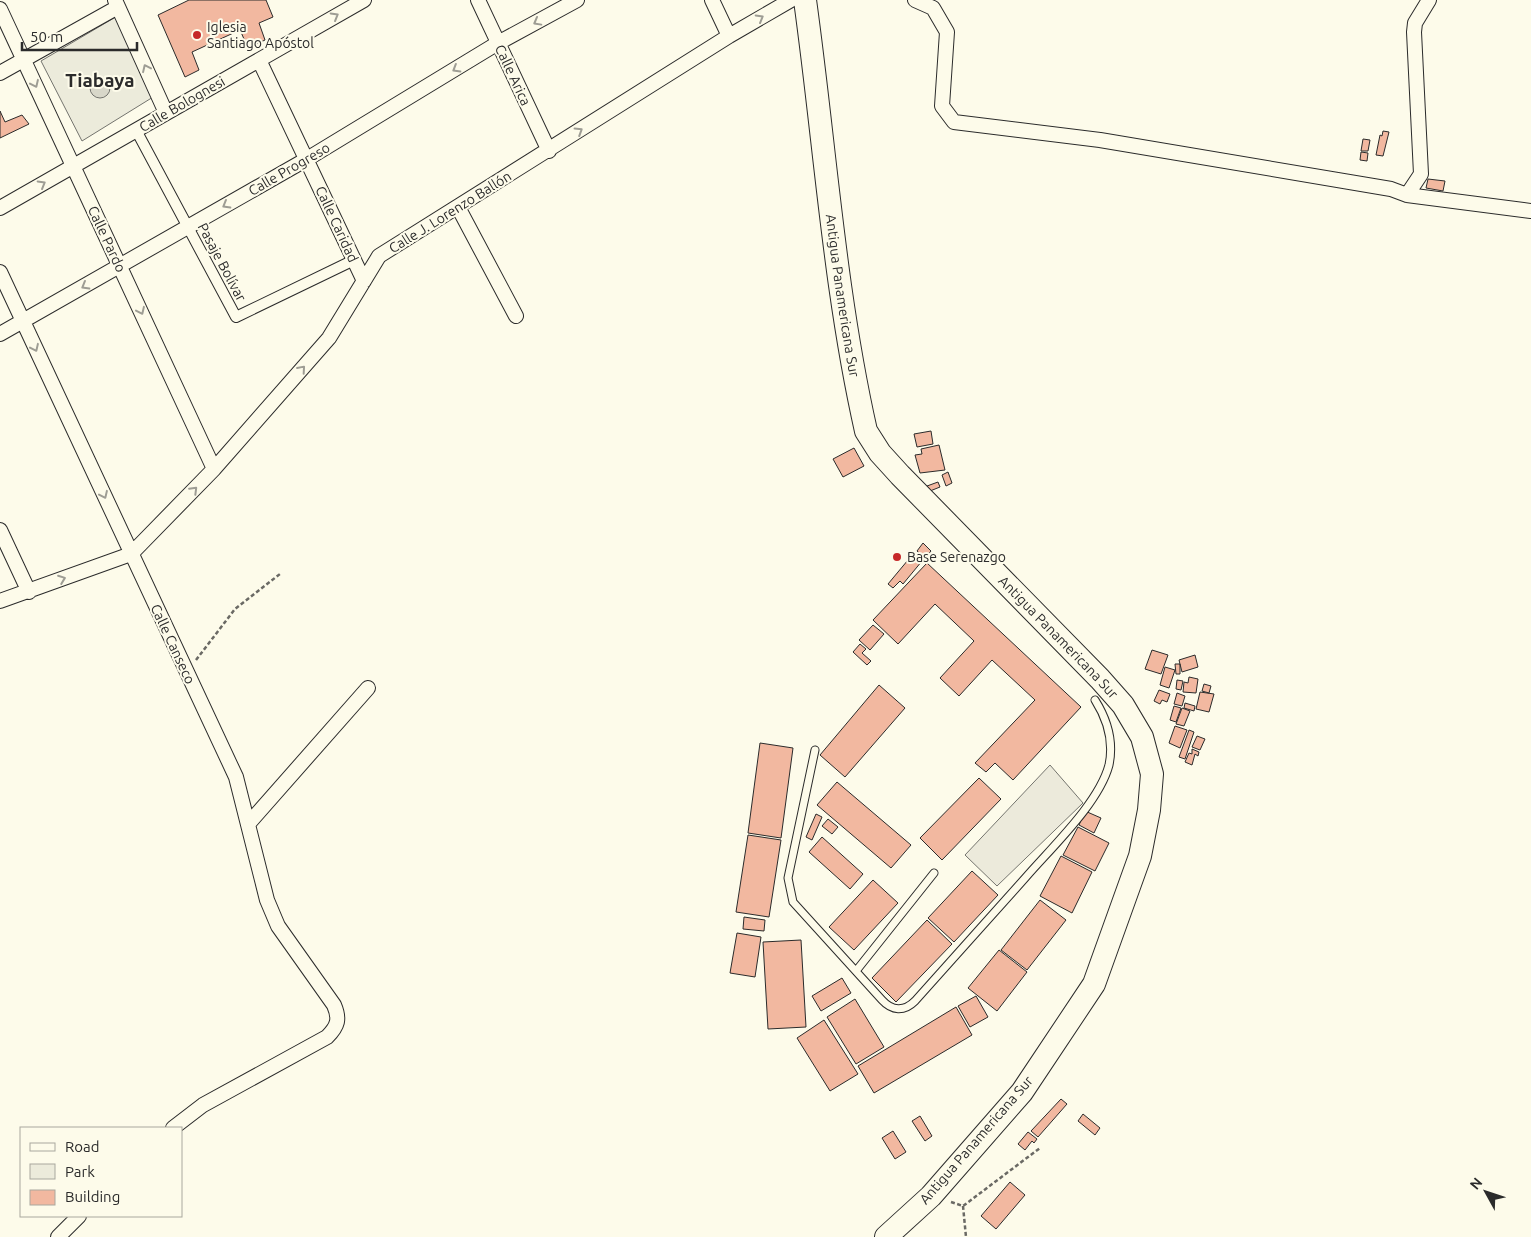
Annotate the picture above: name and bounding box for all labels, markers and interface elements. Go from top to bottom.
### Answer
one-way arrow [330,13,339,23]
one-way arrow [534,15,543,25]
one-way arrow [755,15,764,25]
place label: Iglesia Santiago Apóstol [207,19,314,51]
scale bar [22,20,138,52]
text: 50 m [30,28,63,45]
marker: Iglesia Santiago Apóstol [191,29,203,41]
street label: Calle Arica [492,42,534,108]
one-way arrow [453,62,462,72]
one-way arrow [143,65,153,74]
district label: Tiabaya [65,69,135,91]
street label: Calle Bolognesi [136,73,228,135]
one-way arrow [29,79,39,88]
one-way arrow [574,128,583,138]
street label: Calle Progreso [245,139,333,199]
street label: Calle J. Lorenzo Ballón [386,168,514,256]
one-way arrow [37,181,46,191]
street label: Calle Caridad [312,183,362,265]
one-way arrow [223,199,232,209]
street label: Calle Pardo [85,203,129,275]
street label: Antigua Panamericana Sur [823,213,863,379]
street label: Pasaje Bolívar [195,220,250,305]
one-way arrow [82,279,91,289]
one-way arrow [135,306,145,315]
one-way arrow [29,342,39,351]
one-way arrow [296,365,305,374]
one-way arrow [188,487,197,496]
one-way arrow [97,490,108,499]
place label: Base Serenazgo [907,549,1006,565]
marker: Base Serenazgo [891,551,903,563]
street label: Antigua Panamericana Sur [995,573,1122,702]
one-way arrow [58,575,66,585]
street label: Calle Canseco [148,602,198,686]
street label: Antigua Panamericana Sur [916,1072,1036,1207]
legend [20,1127,182,1217]
text: Road [65,1138,100,1155]
text: Park [65,1163,95,1180]
north arrow [1461,1167,1511,1217]
text: N [1467,1174,1486,1193]
text: Building [65,1188,120,1205]

